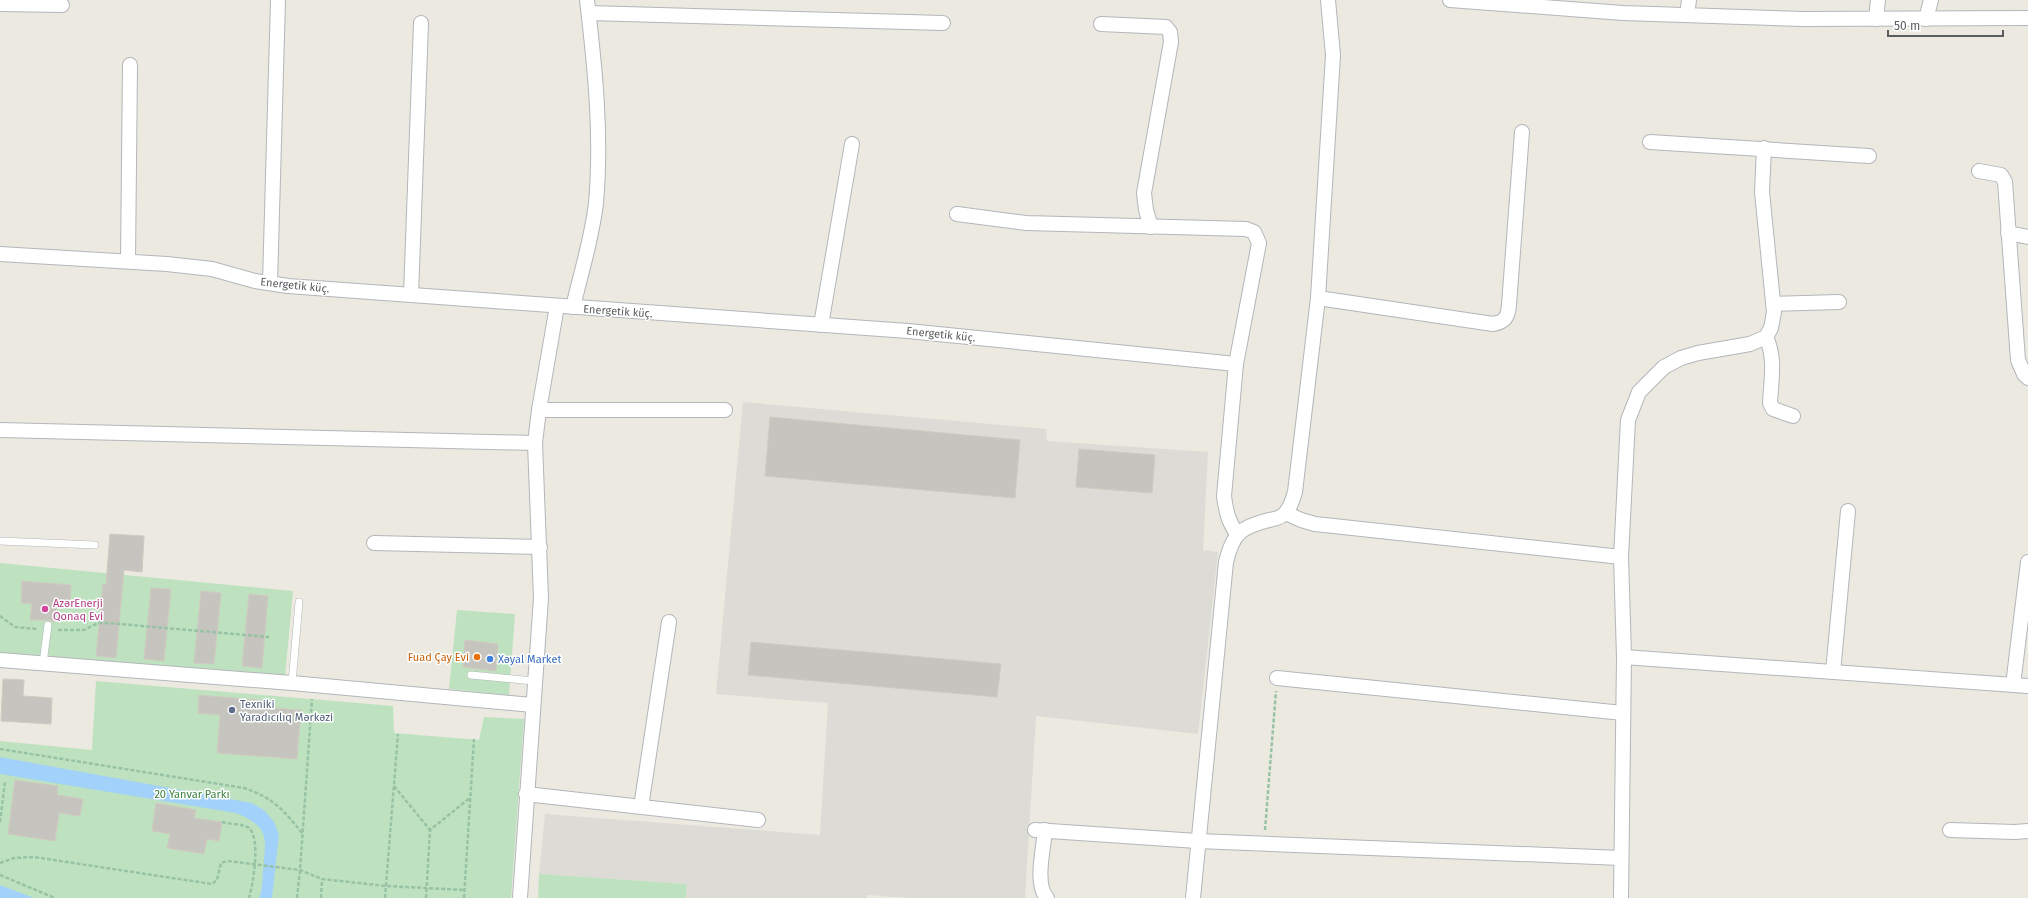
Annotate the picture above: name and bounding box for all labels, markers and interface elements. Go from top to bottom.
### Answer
scale bar [1888,12,2003,38]
text: 50 m [1894,19,1920,33]
street label: Energetik küç. [260,275,331,296]
street label: Energetik küç. [583,303,653,320]
street label: Energetik küç. [906,324,977,345]
place label: AzərEnerji Qonaq Evi [53,597,103,623]
marker: AzərEnerji Qonaq Evi [40,604,50,614]
place label: Fuad Çay Evi [408,651,469,664]
marker: Fuad Çay Evi [472,652,482,662]
place label: Xəyal Market [498,653,561,666]
marker: Xəyal Market [485,654,495,664]
place label: Texniki Yaradıcılıq Mərkəzi [240,698,333,724]
marker: Texniki Yaradıcılıq Mərkəzi [227,705,237,715]
park label: 20 Yanvar Parkı [154,788,230,801]

